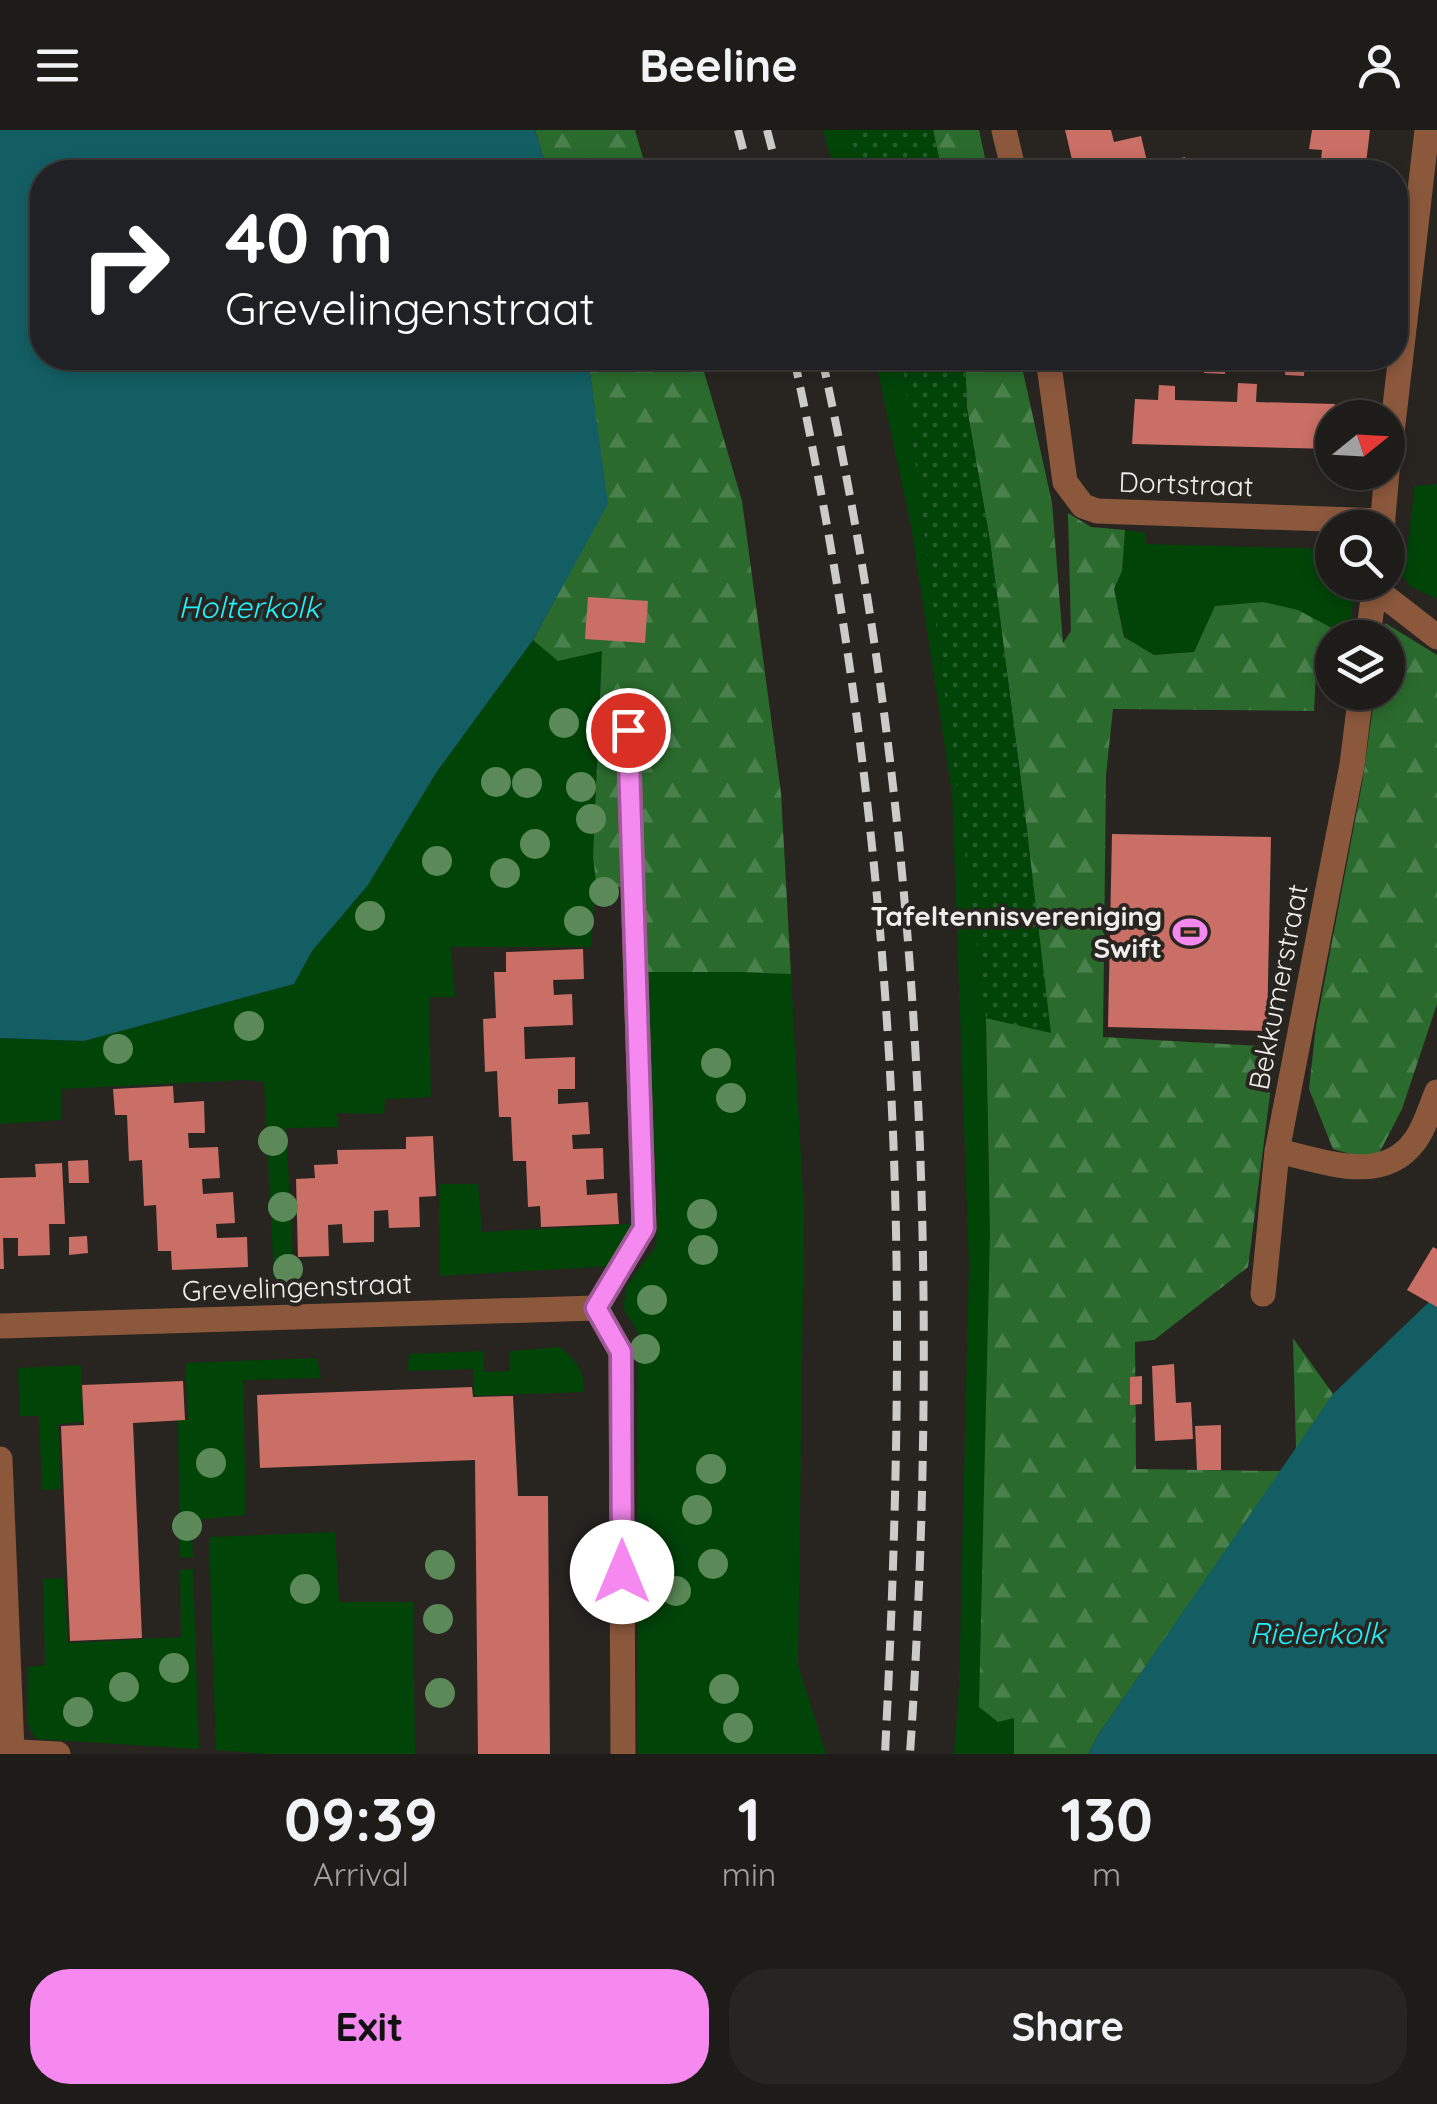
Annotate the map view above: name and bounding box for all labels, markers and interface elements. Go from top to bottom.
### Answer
text: Beeline [639,37,798,93]
icon: menu [30,38,85,93]
icon: person [1352,38,1407,93]
text: 40 m [225,193,393,281]
icon: right [60,200,190,330]
text: Grevelingenstraat [225,280,595,336]
north arrow [1315,400,1405,490]
map controls [1315,400,1405,710]
street label: Dortstraat [1118,464,1254,503]
button: search [1315,510,1405,600]
water label: Holterkolk [178,588,323,626]
button: layers [1315,620,1405,710]
pin [586,688,671,773]
icon: arrive [601,703,656,758]
street label: Bekkumerstraat [1240,881,1315,1093]
place label: Tafeltennisvereniging Swift [870,898,1162,965]
sports icon: Tafeltennisvereniging Swift [1171,913,1209,951]
street label: Grevelingenstraat [181,1265,413,1308]
position arrow [570,1520,674,1624]
water label: Rielerkolk [1249,1614,1387,1652]
text: 09:39 [284,1781,438,1856]
text: 1 [737,1781,761,1856]
text: 130 [1060,1781,1153,1856]
text: Arrival [313,1854,409,1894]
text: min [722,1854,776,1894]
text: m [1092,1854,1121,1894]
button: Exit [30,1969,709,2084]
button: Share [729,1969,1407,2084]

